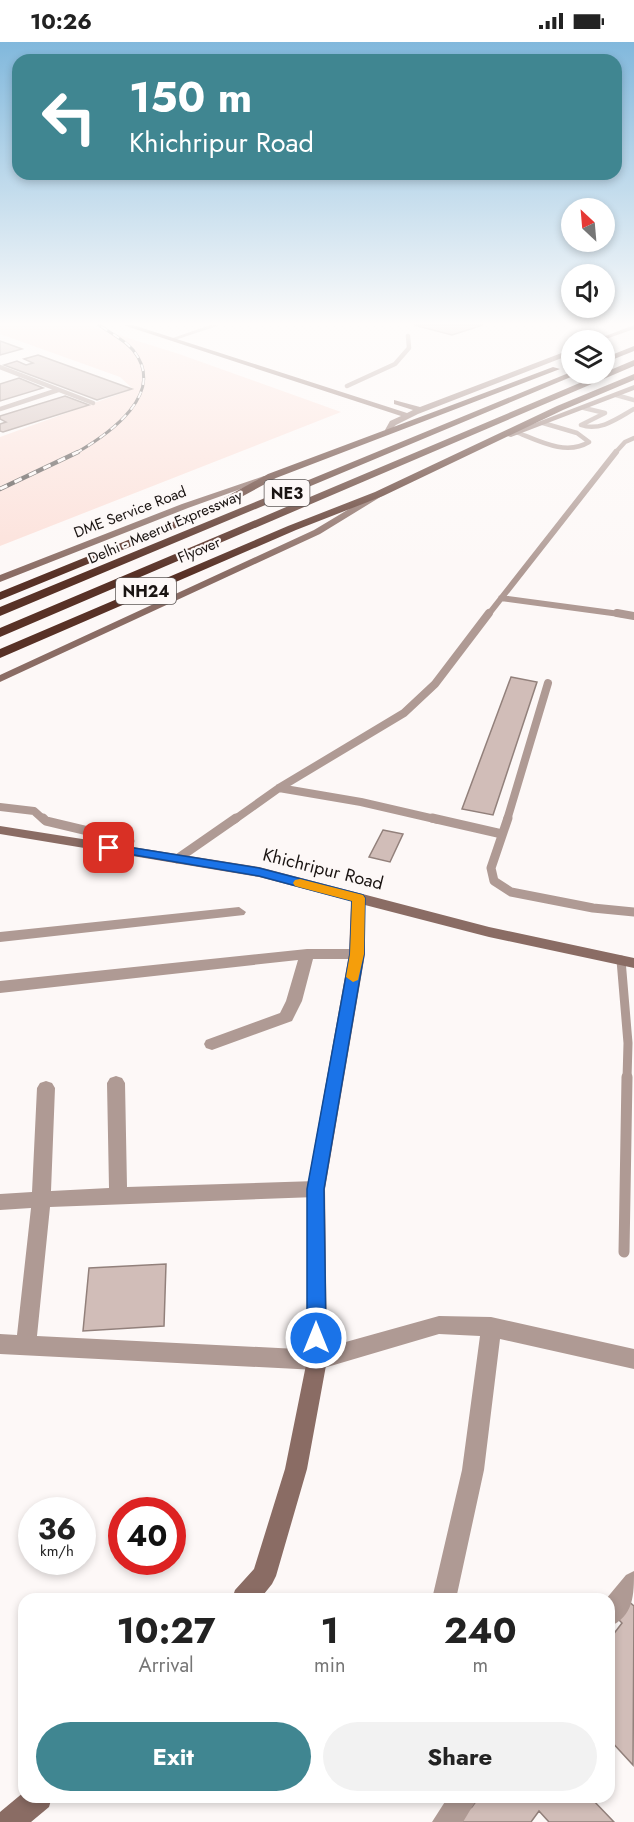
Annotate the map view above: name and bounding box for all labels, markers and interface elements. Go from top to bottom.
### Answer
text: 10:26 [30,5,92,37]
text: 150 m [129,67,252,128]
icon: left [30,78,108,156]
text: Khichripur Road [129,123,314,162]
north arrow [561,198,615,252]
map controls [561,198,615,384]
button: sound [561,264,615,318]
button: layers [561,330,615,384]
street label: DME Service Road [71,480,189,544]
road number: NE3 [264,480,310,506]
street label: Delhi - Meerut Expressway [84,484,246,570]
street label: Flyover [174,531,225,569]
road number: NH24 [116,578,176,604]
pin [83,822,134,873]
icon: arrive [92,831,125,864]
street label: Khichripur Road [260,841,386,897]
position arrow [284,1306,348,1370]
speed limit sign: 40 [108,1497,186,1575]
text: 36 [38,1507,76,1550]
text: km/h [40,1540,74,1562]
text: 10:27 [117,1604,216,1656]
text: 1 [321,1604,339,1656]
text: 240 [444,1604,516,1656]
text: Arrival [138,1651,194,1680]
text: min [314,1651,345,1680]
text: m [472,1651,488,1680]
button: Exit [36,1722,311,1791]
button: Share [323,1722,597,1791]

